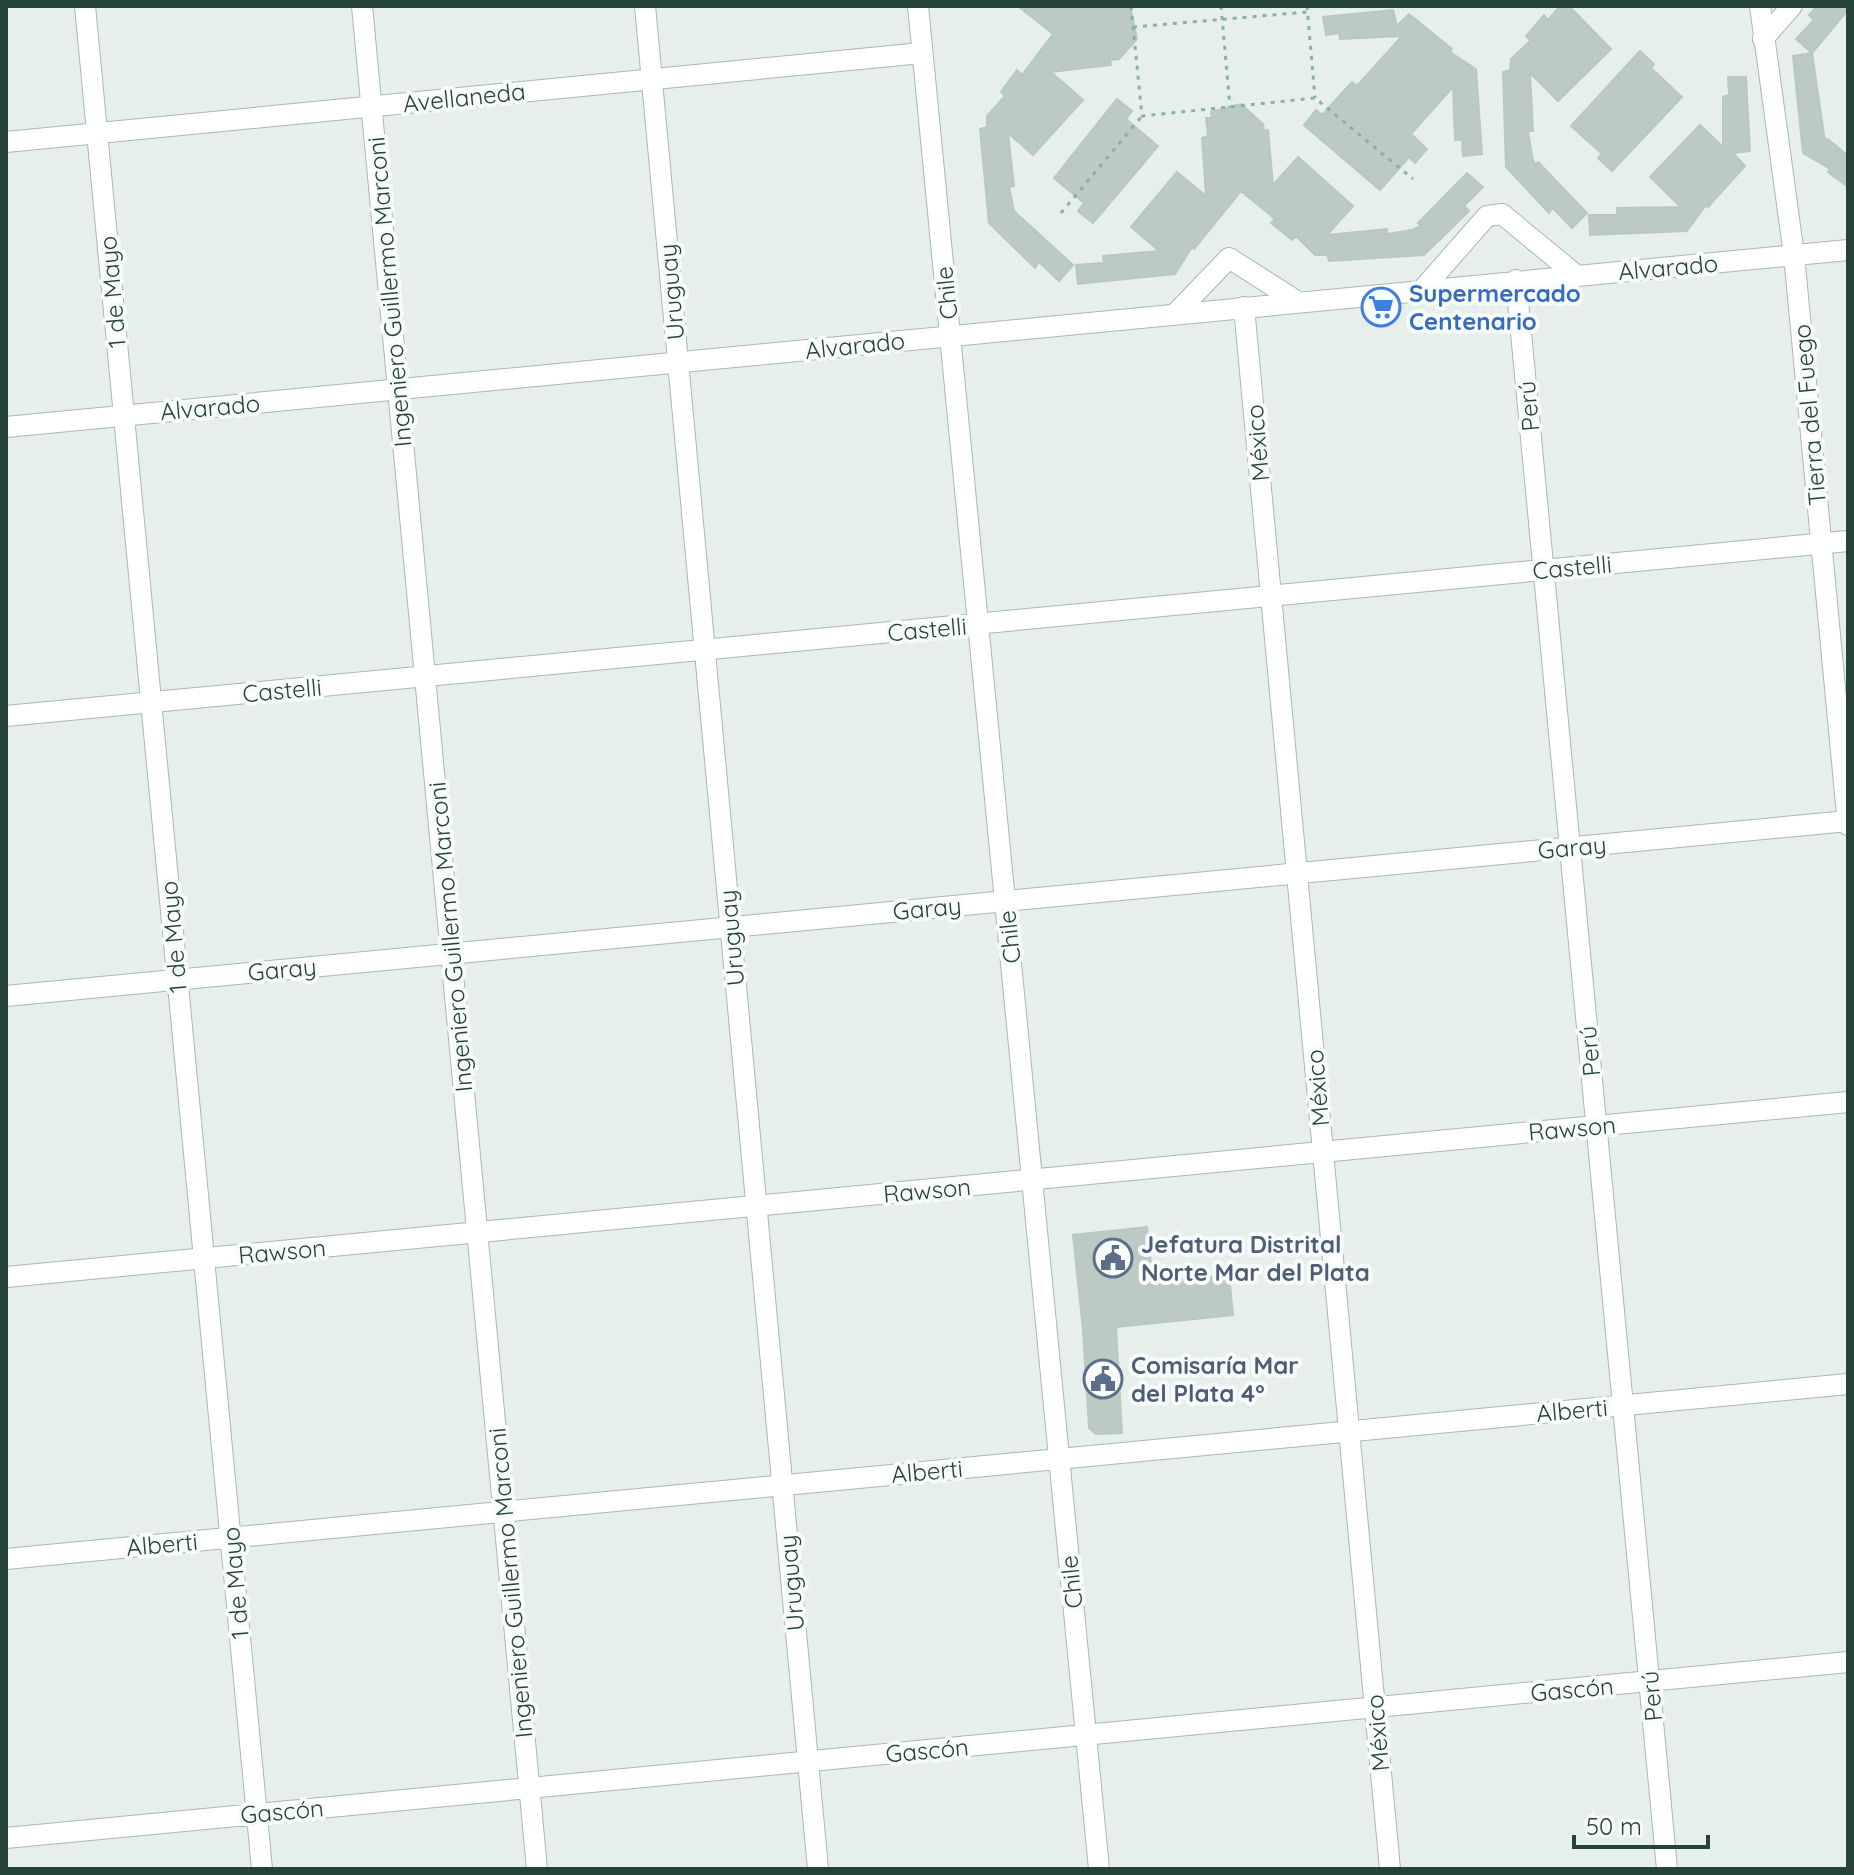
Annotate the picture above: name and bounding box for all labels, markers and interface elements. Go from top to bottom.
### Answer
street label: Avellaneda [401,76,527,118]
street label: Ingeniero Guillermo Marconi [360,136,418,448]
street label: 1 de Mayo [92,235,132,349]
street label: Uruguay [652,243,690,341]
street label: Alvarado [1617,248,1719,286]
street label: Chile [928,265,964,321]
place label: Supermercado Centenario [1409,278,1581,336]
supermarket icon: Supermercado Centenario [1360,286,1402,328]
street label: Tierra del Fuego [1786,323,1832,507]
street label: Alvarado [804,325,906,365]
street label: Perú [1511,380,1545,432]
street label: Alvarado [159,388,261,426]
street label: México [1239,403,1275,483]
street label: Castelli [1531,549,1613,585]
street label: Castelli [886,611,968,647]
street label: Castelli [241,672,323,708]
street label: Ingeniero Guillermo Marconi [421,781,479,1093]
street label: Garay [1536,829,1608,865]
street label: 1 de Mayo [153,880,193,994]
street label: Uruguay [712,889,750,987]
street label: Garay [891,890,963,926]
street label: Chile [991,909,1027,965]
street label: Garay [246,951,318,987]
street label: Perú [1572,1025,1606,1077]
street label: México [1299,1048,1335,1128]
street label: Rawson [1527,1109,1617,1147]
street label: Rawson [882,1171,972,1209]
place label: Jefatura Distrital Norte Mar del Plata [1141,1229,1370,1287]
street label: Rawson [237,1232,327,1270]
public building icon: Jefatura Distrital Norte Mar del Plata [1092,1237,1134,1279]
place label: Comisaría Mar del Plata 4° [1131,1350,1299,1408]
public building icon: Comisaría Mar del Plata 4° [1082,1358,1124,1400]
street label: Alberti [1535,1392,1609,1428]
street label: Ingeniero Guillermo Marconi [481,1427,539,1739]
street label: Alberti [890,1453,964,1489]
street label: Alberti [125,1526,199,1562]
street label: 1 de Mayo [215,1526,255,1640]
street label: Uruguay [772,1534,810,1632]
street label: Chile [1053,1554,1089,1610]
street label: Gascón [1529,1670,1615,1708]
street label: Perú [1634,1670,1668,1722]
street label: México [1359,1693,1395,1773]
street label: Gascón [884,1731,970,1769]
street label: Gascón [239,1792,325,1830]
scale bar [1574,1799,1708,1849]
text: 50 m [1586,1811,1642,1841]

